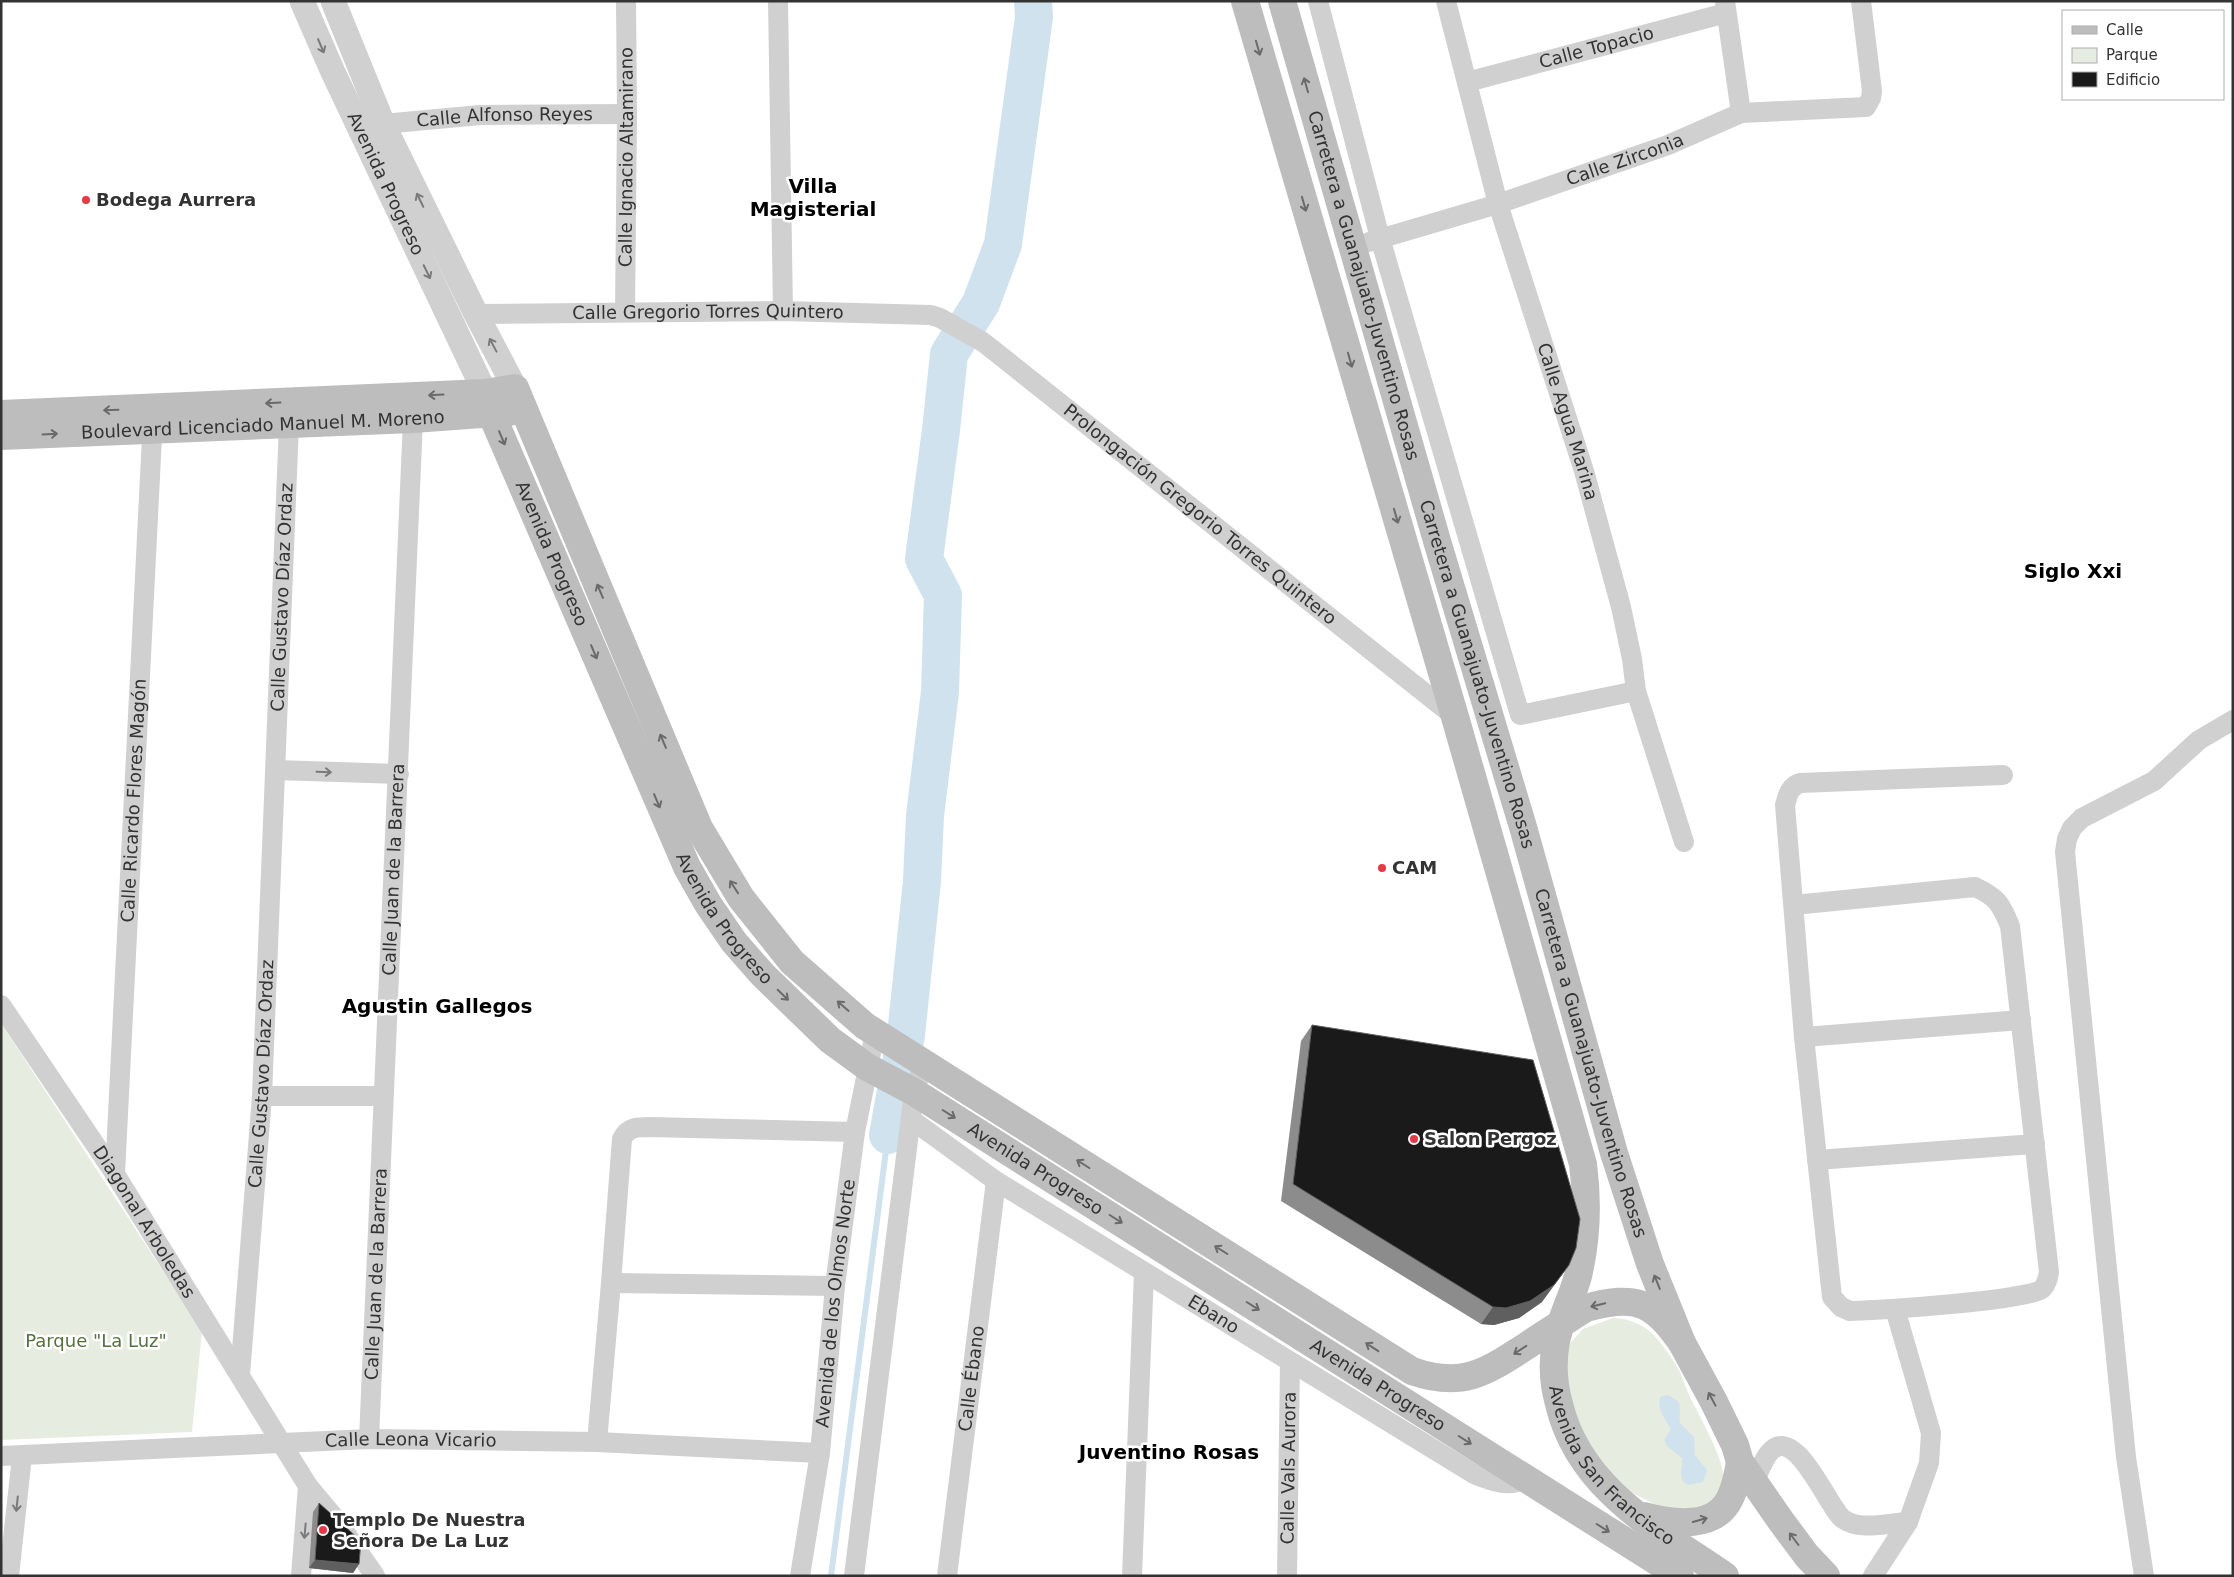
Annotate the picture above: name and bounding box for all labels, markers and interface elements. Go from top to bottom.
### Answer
legend [2062,10,2224,100]
text: Calle [2106,21,2143,39]
street label: Calle Topacio [1537,22,1656,72]
one-way arrow [317,38,327,53]
one-way arrow [1254,40,1264,56]
text: Parque [2106,46,2158,64]
street label: Calle Ignacio Altamirano [614,47,637,267]
text: Edificio [2106,71,2160,89]
one-way arrow [1300,77,1310,93]
street label: Calle Alfonso Reyes [416,103,593,131]
street label: Avenida Progreso [343,108,429,258]
street label: Carretera a Guanajuato-Juventino Rosas [1304,108,1424,463]
street label: Calle Zirconia [1563,128,1687,190]
district label: Villa Magisterial [750,174,876,221]
place label: Bodega Aurrera [96,189,256,210]
one-way arrow [415,193,424,208]
marker: Bodega Aurrera [80,194,92,206]
one-way arrow [1300,196,1310,212]
one-way arrow [422,265,432,280]
street label: Calle Gregorio Torres Quintero [572,300,844,323]
one-way arrow [488,338,497,353]
street label: Calle Agua Marina [1533,340,1602,502]
one-way arrow [1346,351,1356,367]
one-way arrow [428,390,444,400]
one-way arrow [266,398,282,407]
street label: Prolongación Gregorio Torres Quintero [1060,399,1341,629]
one-way arrow [103,405,119,414]
street label: Boulevard Licenciado Manuel M. Moreno [81,406,445,443]
one-way arrow [42,429,58,438]
one-way arrow [498,430,507,445]
street label: Avenida Progreso [512,478,593,629]
street label: Calle Gustavo Díaz Ordaz [266,482,297,712]
street label: Carretera a Guanajuato-Juventino Rosas [1416,497,1539,851]
one-way arrow [1391,507,1401,523]
district label: Siglo Xxi [2024,559,2122,583]
one-way arrow [595,584,605,599]
one-way arrow [589,644,599,659]
street label: Calle Ricardo Flores Magón [117,678,150,923]
one-way arrow [658,734,667,749]
street label: Calle Juan de la Barrera [378,763,408,976]
one-way arrow [316,767,332,777]
one-way arrow [653,793,663,808]
street label: Avenida Progreso [672,849,777,989]
place label: CAM [1392,857,1437,878]
marker: CAM [1376,862,1388,874]
one-way arrow [729,880,739,894]
street label: Carretera a Guanajuato-Juventino Rosas [1531,886,1652,1240]
street label: Calle Gustavo Díaz Ordaz [244,959,277,1189]
one-way arrow [777,989,789,1001]
district label: Agustin Gallegos [342,994,532,1018]
one-way arrow [836,1001,849,1012]
one-way arrow [942,1109,956,1120]
street label: Avenida Progreso [964,1118,1107,1219]
place label: Salon Pergoz [1424,1128,1557,1149]
marker: Salon Pergoz [1408,1133,1420,1145]
street label: Diagonal Arboledas [89,1142,200,1302]
one-way arrow [1076,1158,1090,1169]
street label: Calle Juan de la Barrera [361,1168,391,1381]
street label: Avenida de los Olmos Norte [811,1178,859,1429]
one-way arrow [1109,1215,1123,1225]
one-way arrow [1214,1245,1228,1255]
one-way arrow [1652,1275,1662,1290]
street label: Ebano [1184,1290,1243,1338]
one-way arrow [1591,1301,1607,1310]
one-way arrow [1246,1302,1260,1312]
street label: Calle Ébano [954,1324,988,1433]
park label: Parque "La Luz" [25,1330,167,1351]
street label: Avenida Progreso [1307,1334,1450,1435]
one-way arrow [1365,1342,1379,1352]
one-way arrow [1513,1345,1527,1355]
street label: Avenida San Francisco [1545,1384,1679,1549]
street label: Calle Vals Aurora [1276,1391,1300,1545]
one-way arrow [1707,1392,1717,1407]
street label: Calle Leona Vicario [324,1428,497,1451]
one-way arrow [1457,1435,1471,1445]
district label: Juventino Rosas [1077,1440,1259,1464]
one-way arrow [12,1496,22,1512]
place label: Templo De Nuestra Señora De La Luz [333,1509,525,1551]
one-way arrow [1692,1515,1708,1525]
one-way arrow [1596,1522,1610,1533]
one-way arrow [300,1523,309,1539]
marker: Templo De Nuestra Señora De La Luz [317,1524,329,1536]
one-way arrow [1789,1532,1799,1546]

